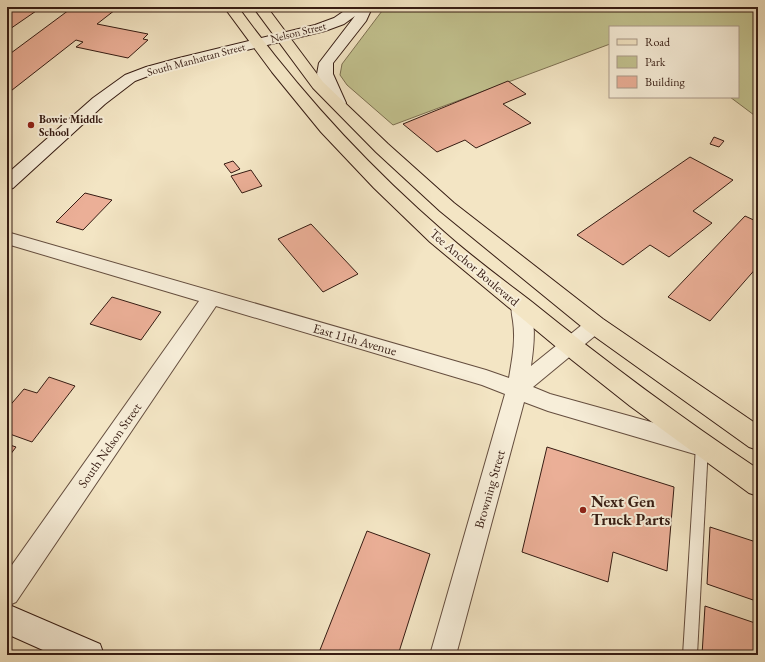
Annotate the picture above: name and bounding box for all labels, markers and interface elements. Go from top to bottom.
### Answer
street label: Nelson Street [269,18,328,46]
legend [609,26,739,98]
text: Road [645,34,671,50]
street label: South Manhattan Street [145,39,247,79]
text: Park [645,54,666,70]
text: Building [645,74,686,90]
place label: Bowie Middle School [39,112,103,139]
marker: Bowie Middle School [26,120,36,130]
street label: Tee Anchor Boulevard [426,225,523,310]
street label: East 11th Avenue [311,319,399,360]
street label: South Nelson Street [74,400,145,491]
street label: Browning Street [470,448,509,530]
place label: Next Gen Truck Parts [591,491,671,530]
marker: Next Gen Truck Parts [578,505,588,515]

